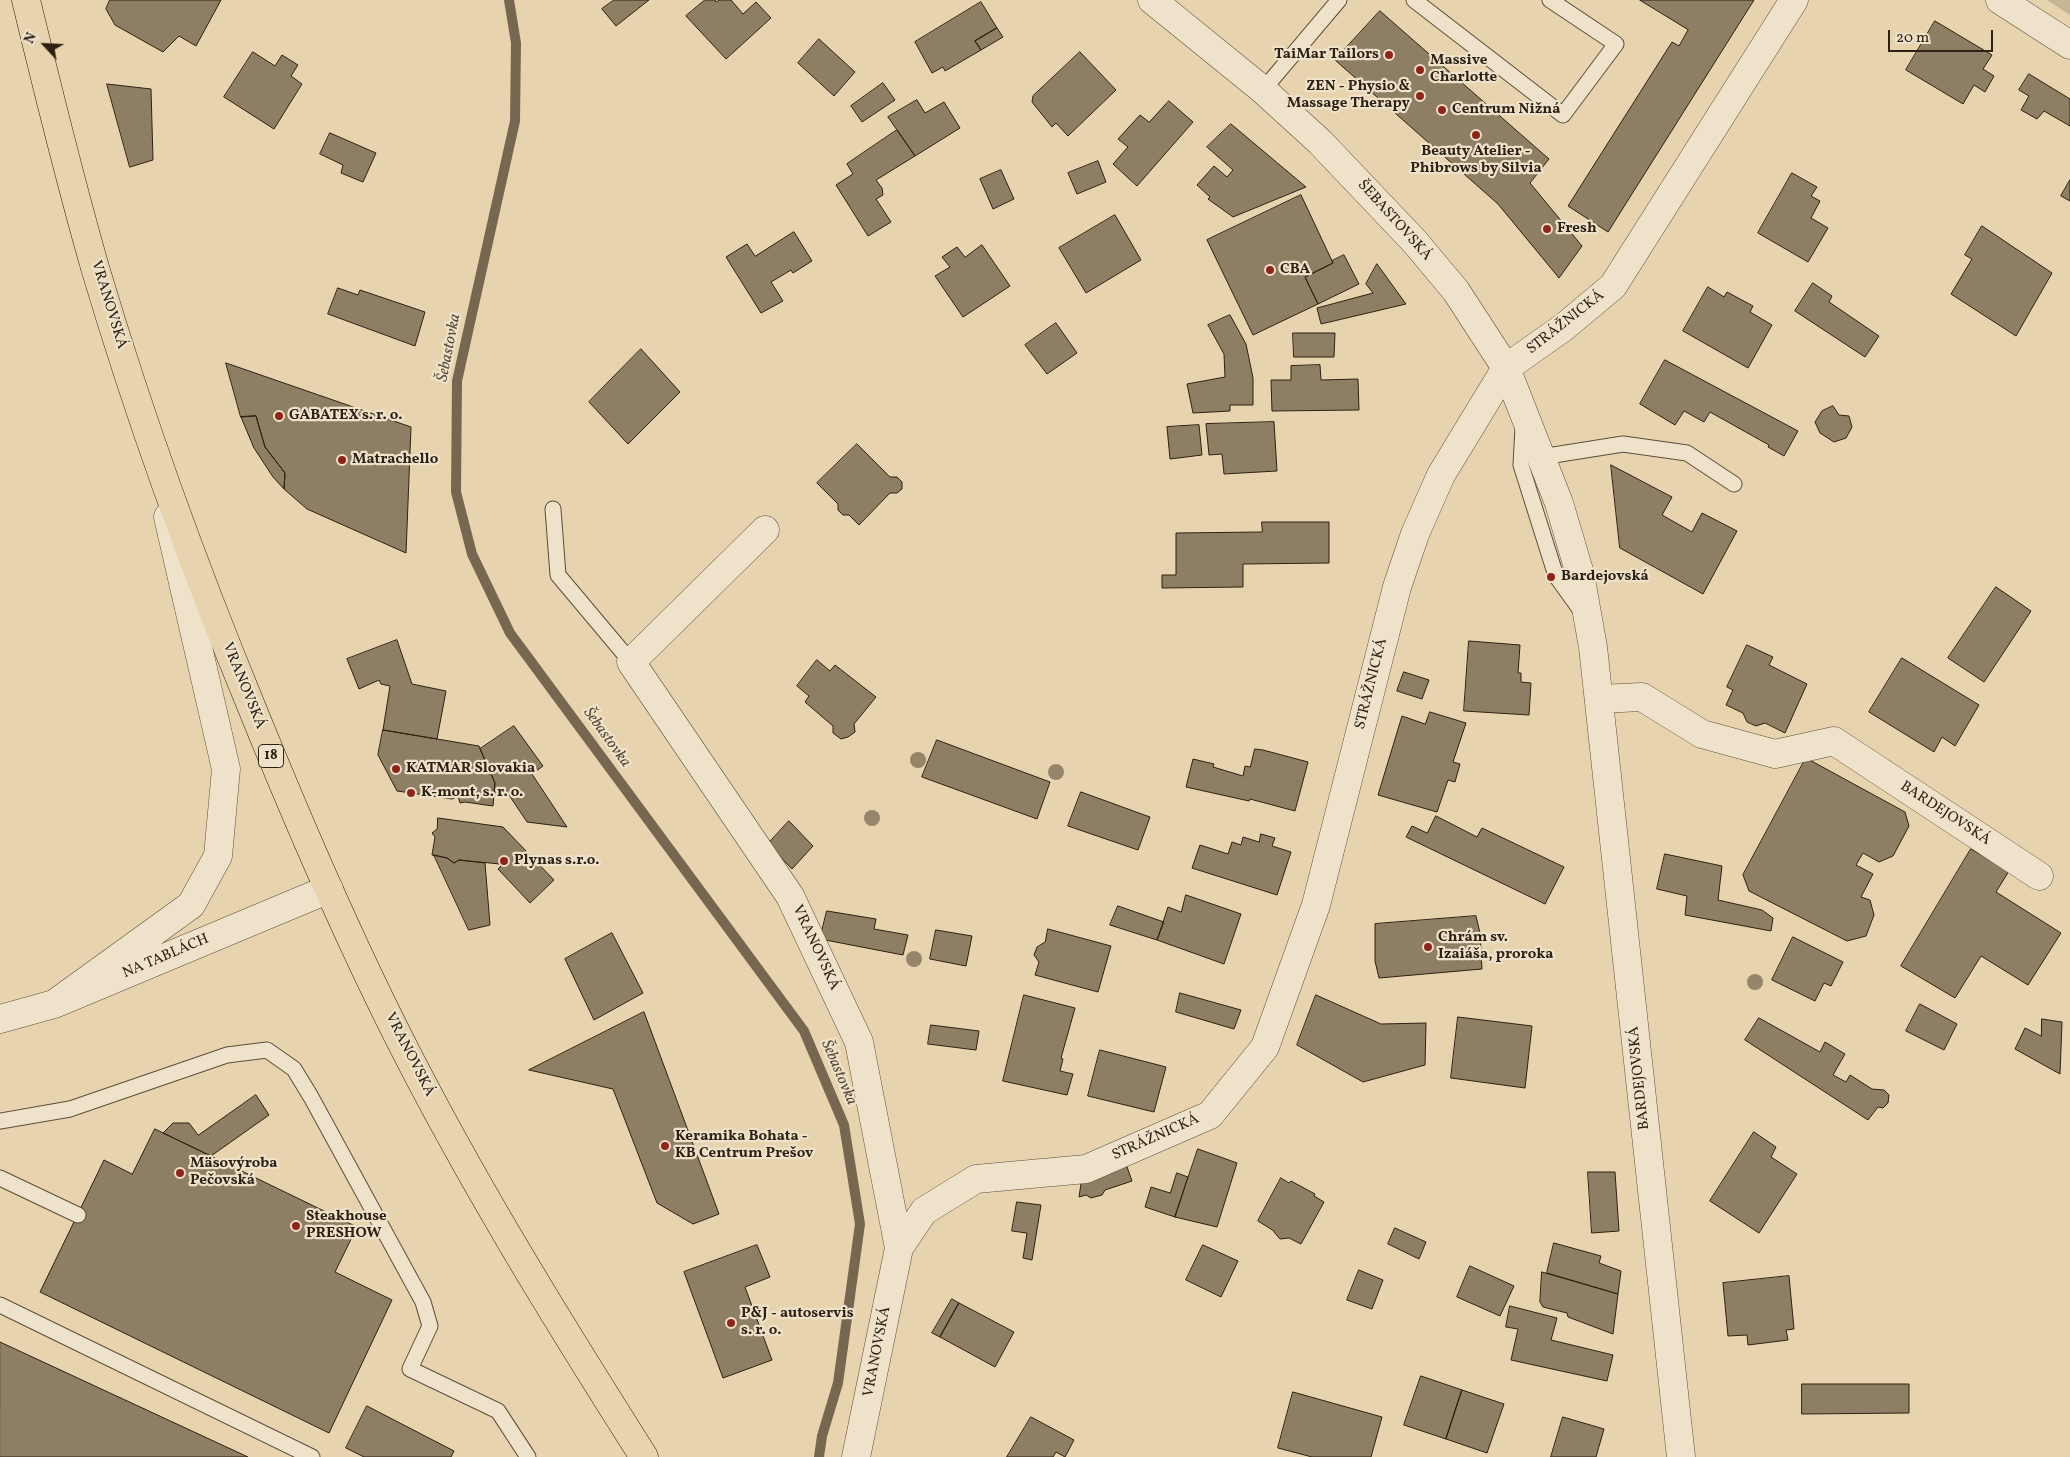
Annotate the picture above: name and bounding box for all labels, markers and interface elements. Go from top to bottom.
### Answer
north arrow [20,20,70,70]
scale bar [1890,20,1995,52]
text: 20 m [1896,28,1929,49]
text: N [20,30,42,47]
place label: TaiMar Tailors [1274,46,1379,64]
marker: TaiMar Tailors [1383,49,1395,61]
place label: Massive Charlotte [1430,52,1497,87]
marker: Massive Charlotte [1414,64,1426,76]
place label: ZEN - Physio & Massage Therapy [1287,78,1410,113]
marker: ZEN - Physio & Massage Therapy [1414,90,1426,102]
place label: Centrum Nižná [1452,101,1560,119]
marker: Centrum Nižná [1436,104,1448,116]
marker: Beauty Atelier - Phibrows by Silvia [1470,129,1482,141]
place label: Beauty Atelier - Phibrows by Silvia [1410,143,1542,178]
street label: ŠEBASTOVSKÁ [1353,177,1435,265]
place label: Fresh [1557,220,1597,238]
marker: Fresh [1541,223,1553,235]
street label: VRANOVSKÁ [86,258,130,352]
place label: CBA [1280,261,1310,279]
marker: CBA [1264,264,1276,276]
street label: STRÁŽNICKÁ [1524,287,1608,359]
water label: Šebastovka [434,312,466,384]
place label: GABATEX s. r. o. [289,407,402,425]
marker: GABATEX s. r. o. [273,410,285,422]
place label: Matrachello [352,451,438,469]
marker: Matrachello [336,454,348,466]
place label: Bardejovská [1561,568,1649,586]
marker: Bardejovská [1545,571,1557,583]
street label: STRÁŽNICKÁ [1352,637,1392,731]
street label: VRANOVSKÁ [217,640,269,732]
water label: Šebastovka [578,705,634,771]
road number: 18 [258,744,284,768]
place label: KATMAR Slovakia [406,760,535,778]
marker: KATMAR Slovakia [390,763,402,775]
street label: BARDEJOVSKÁ [1896,778,1994,850]
place label: K-mont, s. r. o. [421,784,523,802]
marker: K-mont, s. r. o. [405,787,417,799]
place label: Plynas s.r.o. [514,852,599,870]
marker: Plynas s.r.o. [498,855,510,867]
street label: VRANOVSKÁ [787,903,843,993]
place label: Chrám sv. Izaiáša, proroka [1438,929,1553,964]
street label: NA TABLÁCH [120,931,212,983]
marker: Chrám sv. Izaiáša, proroka [1422,941,1434,953]
street label: VRANOVSKÁ [380,1010,438,1100]
street label: BARDEJOVSKÁ [1626,1025,1654,1131]
water label: Šebastovka [816,1038,860,1108]
street label: STRÁŽNICKÁ [1110,1111,1202,1165]
place label: Keramika Bohata - KB Centrum Prešov [675,1128,813,1163]
marker: Keramika Bohata - KB Centrum Prešov [659,1140,671,1152]
place label: Mäsovýroba Pečovská [190,1155,278,1190]
marker: Mäsovýroba Pečovská [174,1167,186,1179]
place label: Steakhouse PRESHOW [306,1208,387,1243]
marker: Steakhouse PRESHOW [290,1220,302,1232]
place label: P&J - autoservis s. r. o. [741,1305,854,1340]
street label: VRANOVSKÁ [860,1305,896,1399]
marker: P&J - autoservis s. r. o. [725,1317,737,1329]

